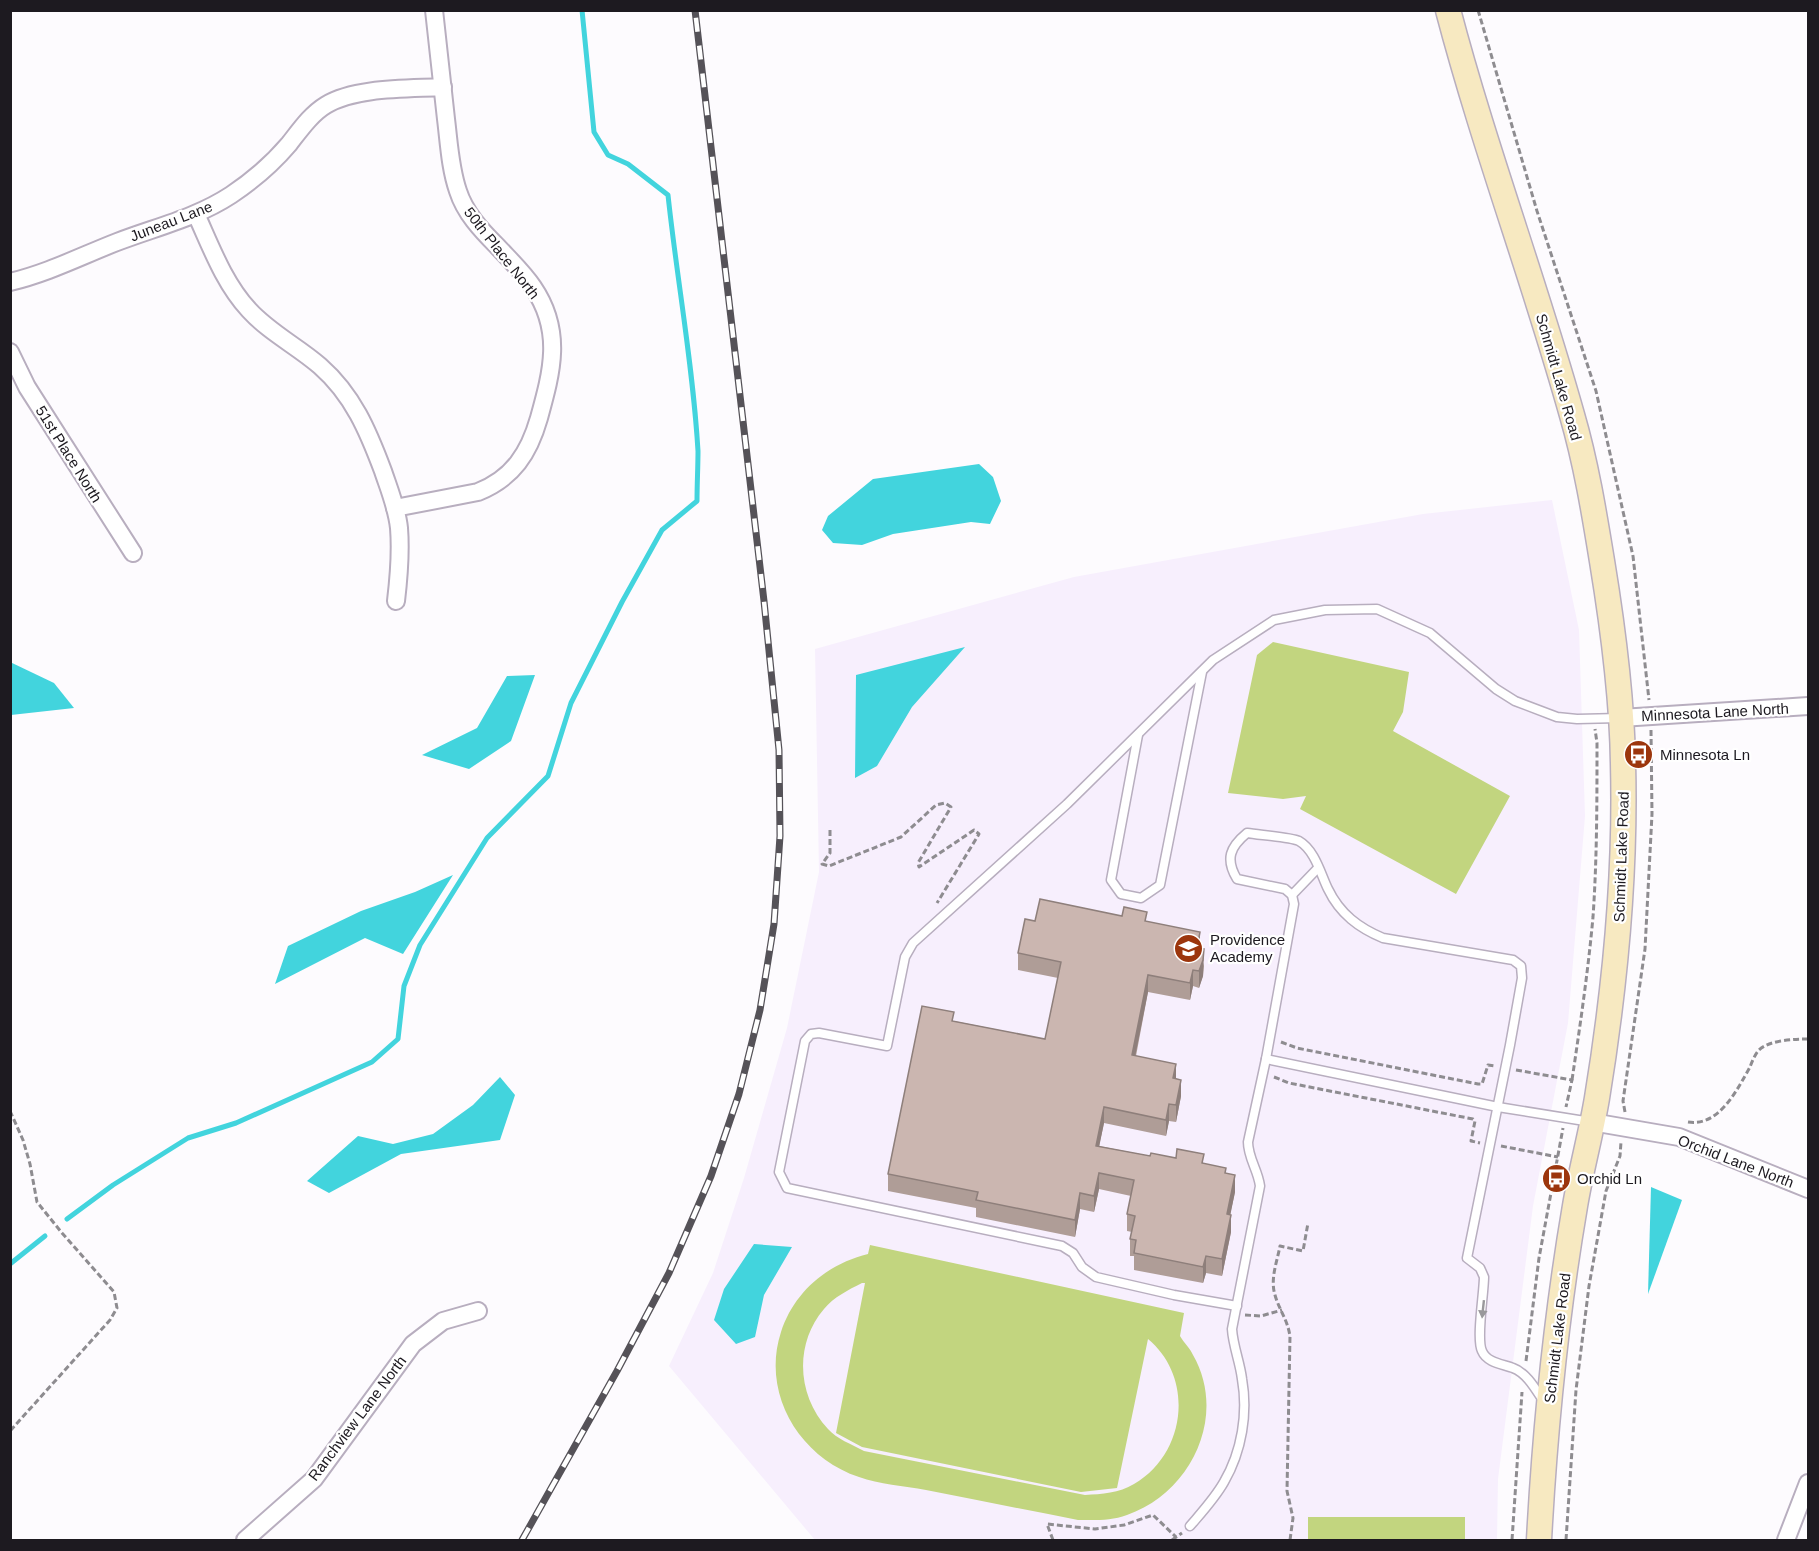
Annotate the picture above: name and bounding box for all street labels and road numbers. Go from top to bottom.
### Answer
street label: Juneau Lane [127,198,215,244]
street label: 50th Place North [461,204,543,302]
street label: Schmidt Lake Road [1533,312,1585,442]
street label: 51st Place North [32,402,106,506]
street label: Minnesota Lane North [1641,700,1789,724]
street label: Schmidt Lake Road [1610,791,1632,923]
street label: Orchid Lane North [1676,1131,1796,1191]
street label: Schmidt Lake Road [1541,1272,1573,1404]
street label: Ranchview Lane North [305,1352,409,1484]

